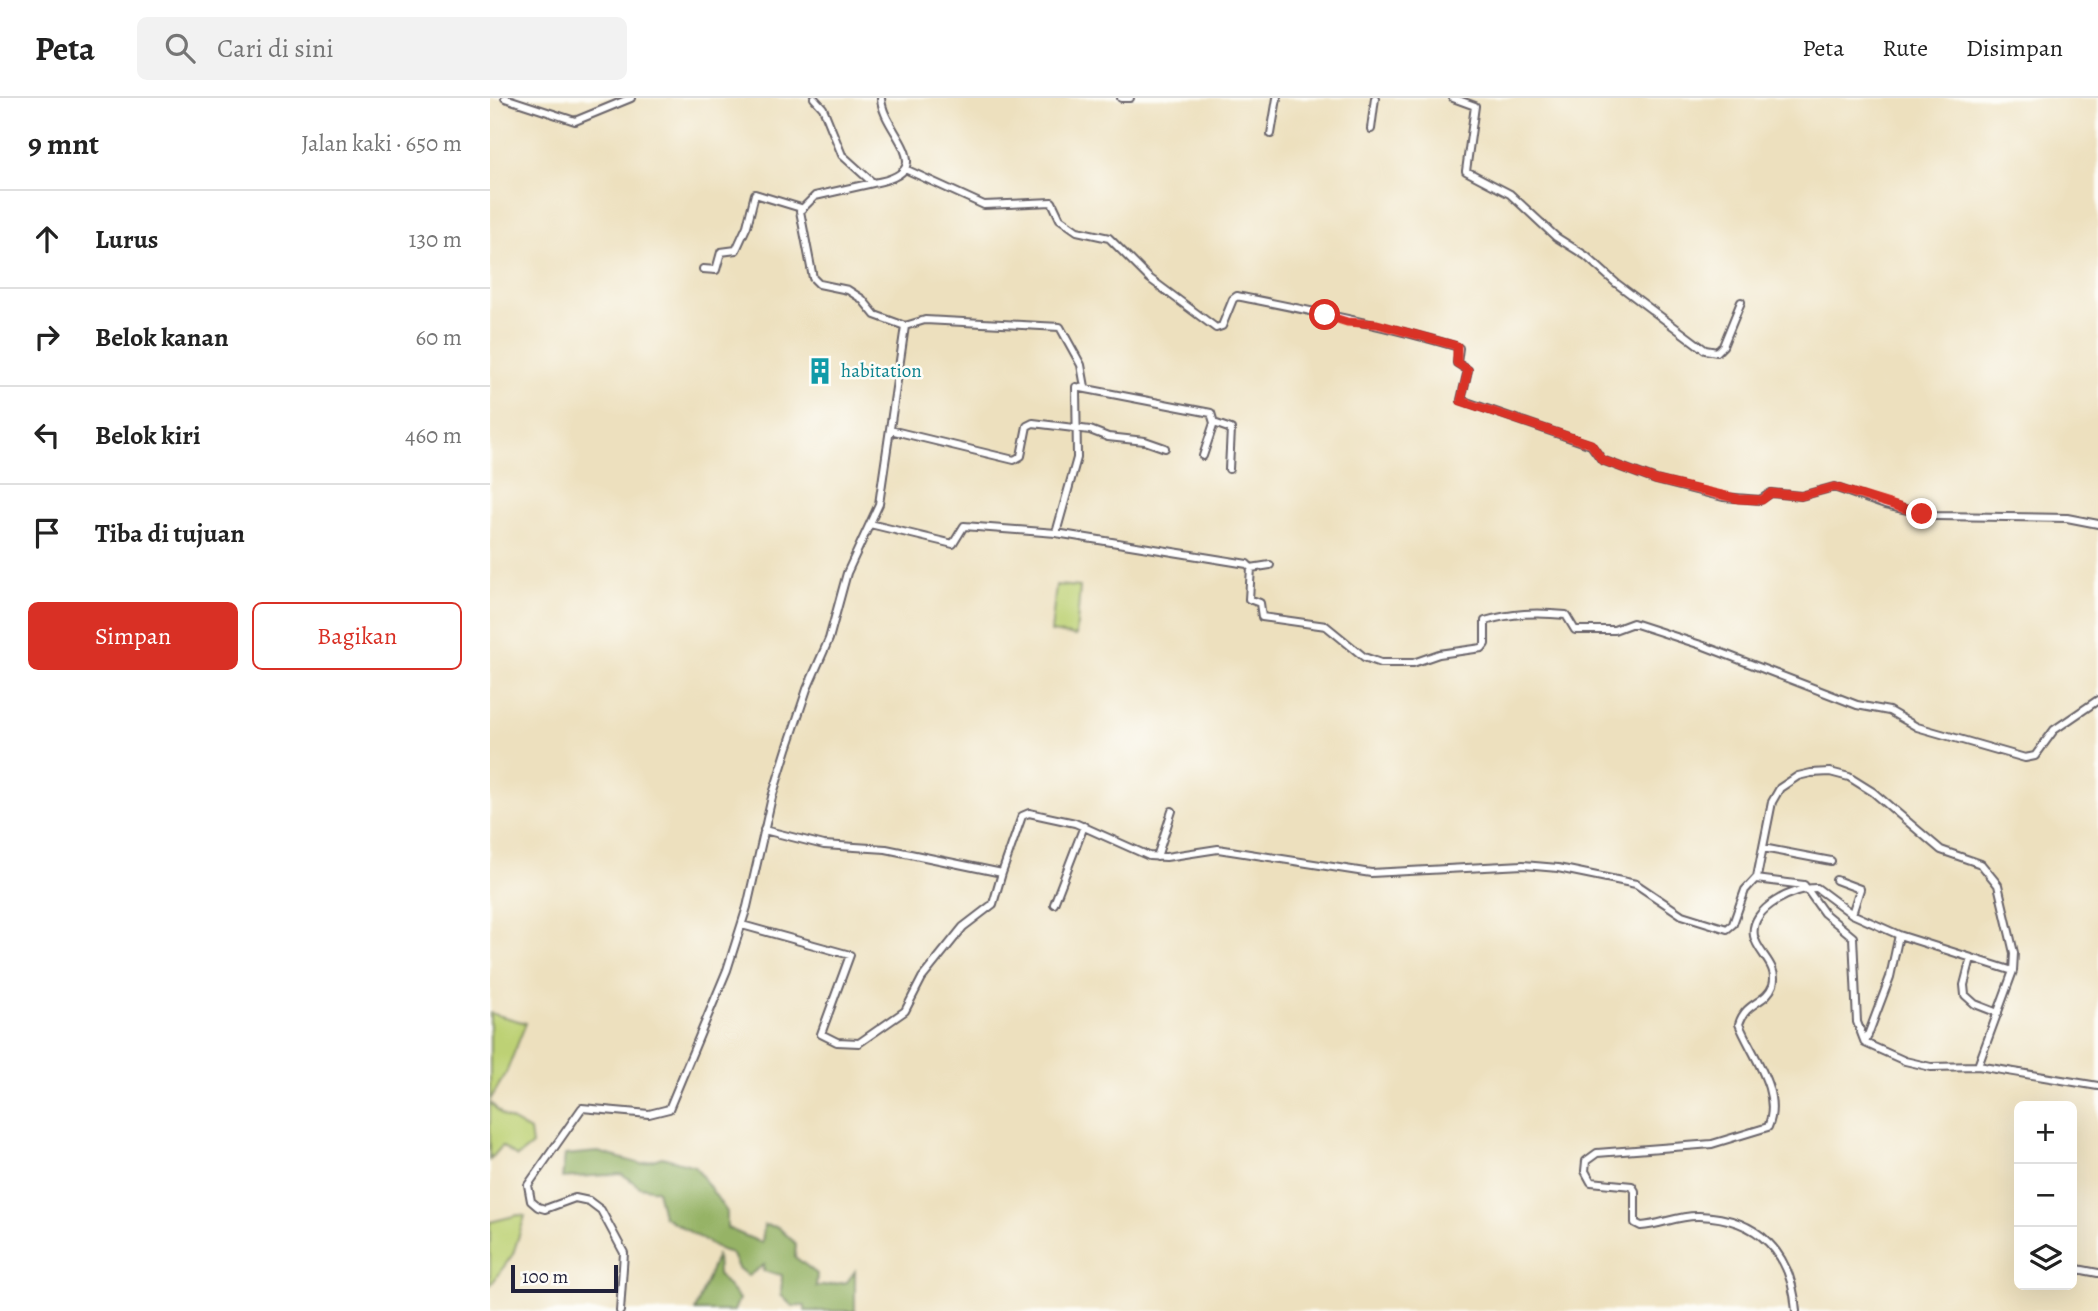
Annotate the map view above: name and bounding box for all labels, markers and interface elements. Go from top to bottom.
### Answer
search box [137,17,627,80]
text: Peta [35,26,95,71]
icon: search [161,29,199,67]
text: Cari di sini [217,31,334,66]
text: Peta [1802,32,1844,64]
text: Rute [1882,32,1928,64]
text: Disimpan [1966,32,2063,64]
text: 9 mnt [28,124,99,164]
text: Jalan kaki · 650 m [301,128,462,159]
icon: ahead [28,220,66,258]
text: Lurus [95,222,158,257]
text: 130 m [409,224,462,255]
route start [1309,299,1340,330]
icon: right [28,318,66,356]
text: Belok kanan [95,320,229,355]
text: 60 m [415,322,462,353]
building icon: habitation [805,356,835,386]
place label: habitation [841,358,922,384]
icon: left [28,416,66,454]
text: Belok kiri [95,418,201,453]
text: 460 m [405,420,462,451]
route end [1906,498,1937,529]
icon: arrive [28,514,66,552]
text: Tiba di tujuan [95,516,245,551]
button: Simpan [28,602,238,670]
button: Bagikan [252,602,462,670]
map controls [2014,1101,2077,1290]
button: + [2014,1101,2077,1164]
button: − [2014,1164,2077,1227]
button: layers [2014,1227,2077,1290]
scale bar [511,1262,618,1294]
text: 100 m [522,1264,568,1290]

